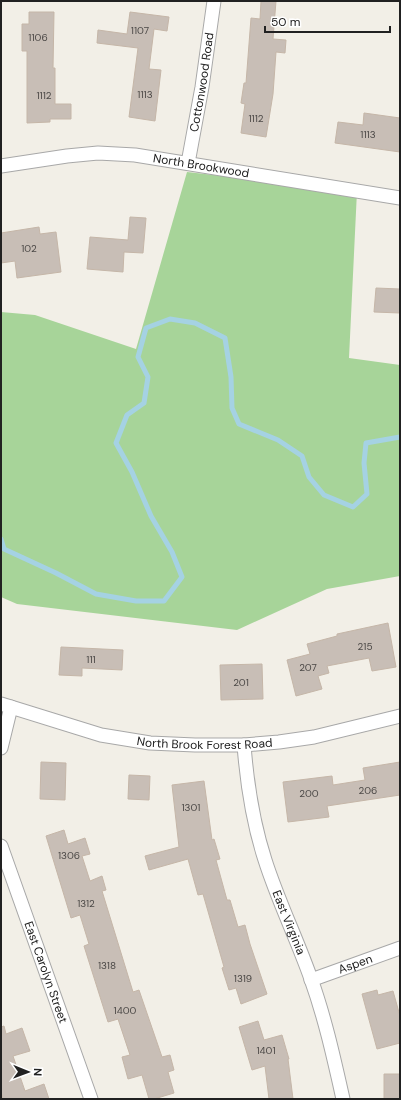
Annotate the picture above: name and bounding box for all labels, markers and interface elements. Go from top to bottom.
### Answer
scale bar [265,8,390,34]
text: 50 m [271,14,300,30]
house number: 1107 [131,24,149,37]
house number: 1106 [28,31,48,44]
street label: Cottonwood Road [186,31,218,133]
house number: 1113 [137,88,153,101]
house number: 1112 [36,89,52,102]
house number: 1112 [248,112,264,125]
house number: 1113 [360,128,376,141]
street label: North Brookwood [152,150,250,181]
house number: 102 [21,242,37,255]
house number: 215 [358,640,372,653]
house number: 111 [86,653,96,666]
house number: 207 [299,661,317,674]
house number: 201 [233,676,249,689]
street label: North Brook Forest Road [136,733,273,753]
house number: 206 [359,784,377,797]
house number: 200 [299,787,319,800]
house number: 1301 [182,801,201,814]
house number: 1306 [58,849,80,862]
street label: East Virginia [268,888,309,957]
house number: 1312 [77,897,95,910]
street label: East Carolyn Street [20,919,71,1026]
street label: Aspen [336,951,375,978]
house number: 1318 [98,959,116,972]
house number: 1319 [234,972,252,985]
house number: 1400 [114,1004,137,1017]
house number: 1401 [256,1044,276,1057]
north arrow [8,1052,48,1092]
text: N [31,1068,45,1076]

